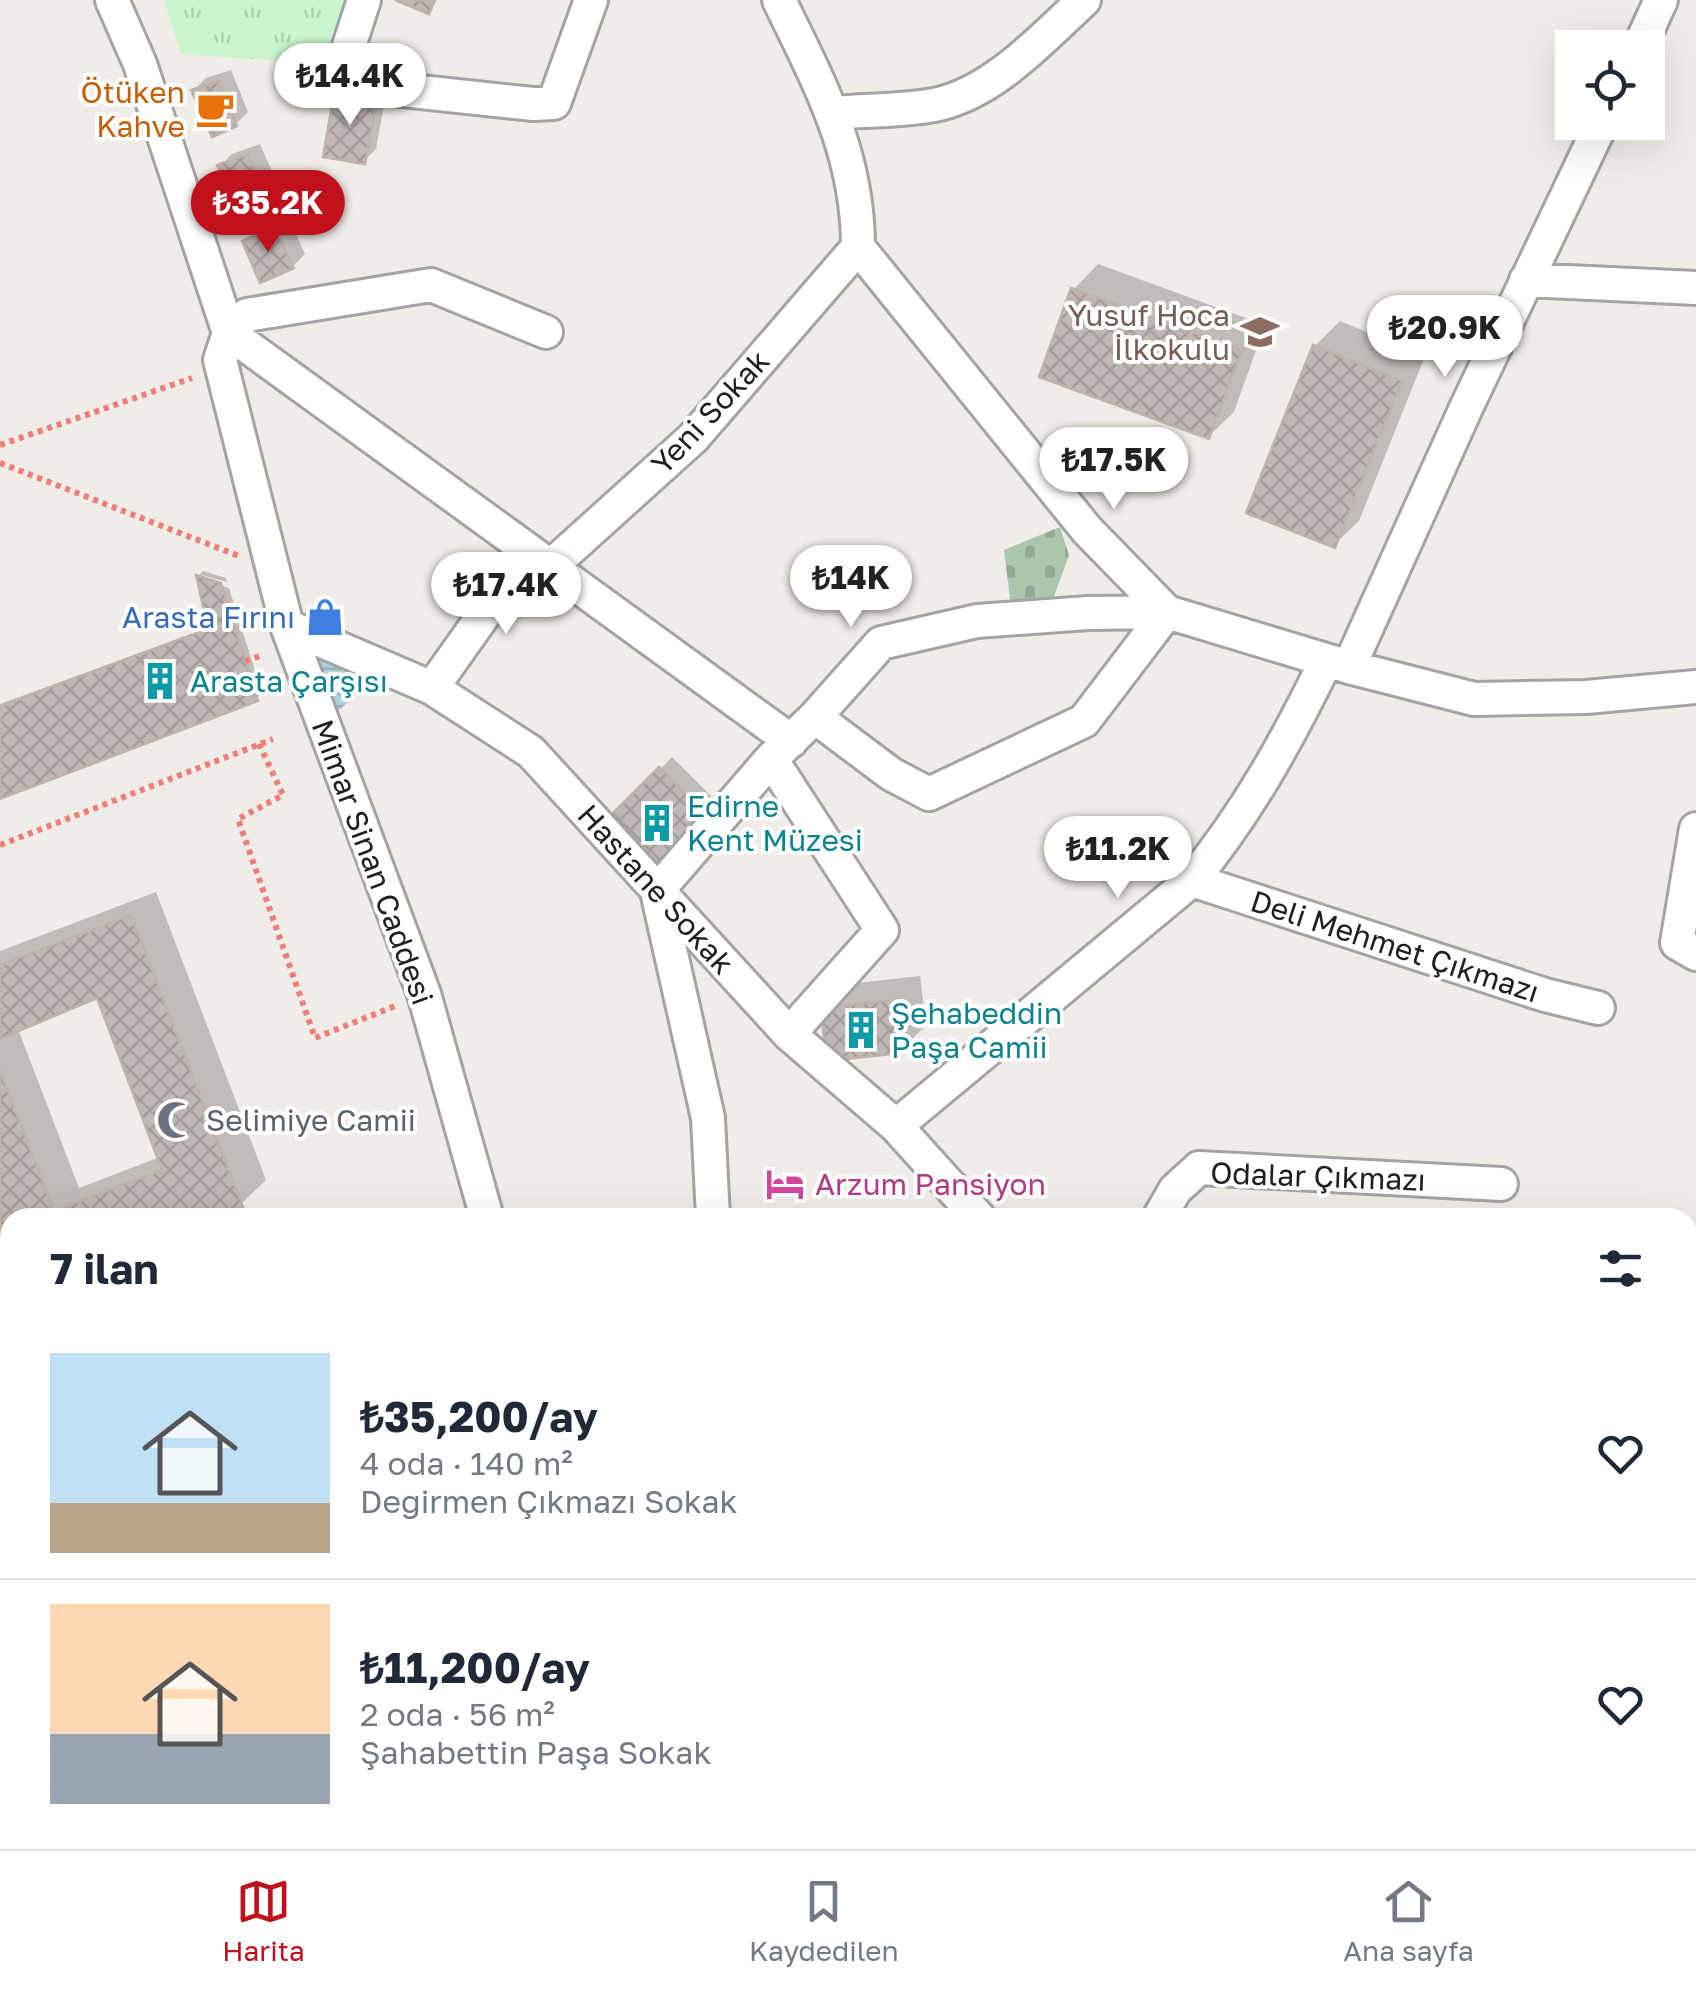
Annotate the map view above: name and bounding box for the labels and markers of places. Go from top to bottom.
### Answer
pin: ₺14.4K [269,43,431,128]
place label: Ötüken Kahve [80,74,185,144]
cafe icon: Ötüken Kahve [194,88,236,130]
pin: ₺35.2K [187,170,349,255]
pin: ₺20.9K [1364,295,1526,380]
place label: Yusuf Hoca İlkokulu [1068,297,1230,367]
school or university icon: Yusuf Hoca İlkokulu [1239,311,1281,353]
pin: ₺17.5K [1033,427,1195,512]
pin: ₺14K [792,545,910,630]
pin: ₺17.4K [425,552,587,637]
shop icon: Arasta Fırını [304,596,346,638]
place label: Arasta Fırını [122,599,295,635]
building icon: Arasta Çarşısı [139,660,181,702]
place label: Arasta Çarşısı [190,663,388,699]
place label: Edirne Kent Müzesi [687,788,863,858]
building icon: Edirne Kent Müzesi [636,802,678,844]
pin: ₺11.2K [1037,816,1199,901]
place label: Şehabeddin Paşa Camii [891,995,1062,1065]
building icon: Şehabeddin Paşa Camii [840,1009,882,1051]
mosque icon: Selimiye Camii [155,1099,197,1141]
place label: Selimiye Camii [206,1102,416,1138]
hotel icon: Arzum Pansiyon [764,1163,806,1205]
place label: Arzum Pansiyon [815,1166,1046,1202]

